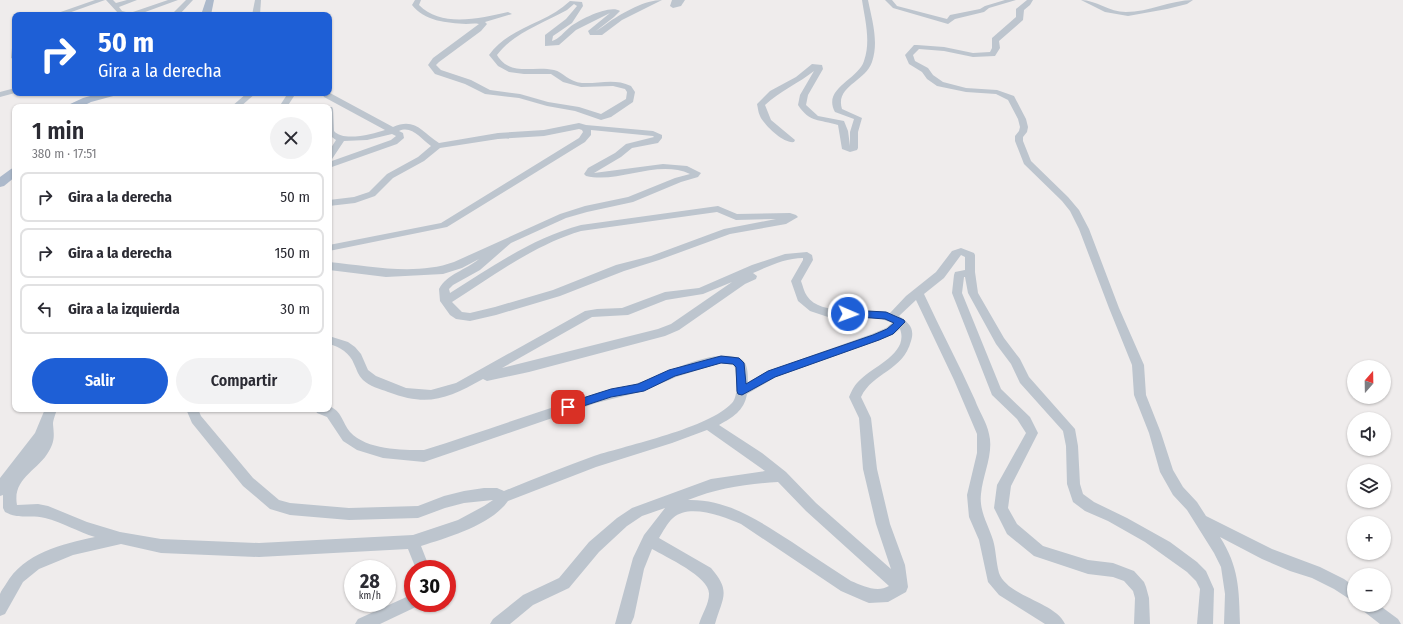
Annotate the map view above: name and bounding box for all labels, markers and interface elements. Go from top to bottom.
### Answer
text: 50 m [98,26,154,59]
icon: right [32,28,84,80]
text: Gira a la derecha [98,60,222,82]
text: 1 min [32,117,84,145]
button: close [270,117,312,159]
text: 380 m · 17:51 [32,146,97,161]
icon: right [34,186,56,208]
text: Gira a la derecha [68,188,172,206]
text: 50 m [280,188,310,206]
icon: right [34,242,56,264]
text: Gira a la derecha [68,244,172,262]
text: 150 m [274,244,310,262]
position arrow [827,293,869,335]
icon: left [34,298,56,320]
text: Gira a la izquierda [68,300,180,318]
text: 30 m [280,300,310,318]
button: Salir [32,358,168,404]
button: Compartir [176,358,312,404]
north arrow [1347,360,1391,404]
map controls [1347,360,1391,612]
pin [551,390,585,424]
icon: arrive [557,396,579,418]
button: sound [1347,412,1391,456]
button: layers [1347,464,1391,508]
button: + [1347,516,1391,560]
speed limit sign: 30 [404,560,456,612]
button: − [1347,568,1391,612]
text: 28 [360,569,380,593]
text: km/h [359,590,381,602]

